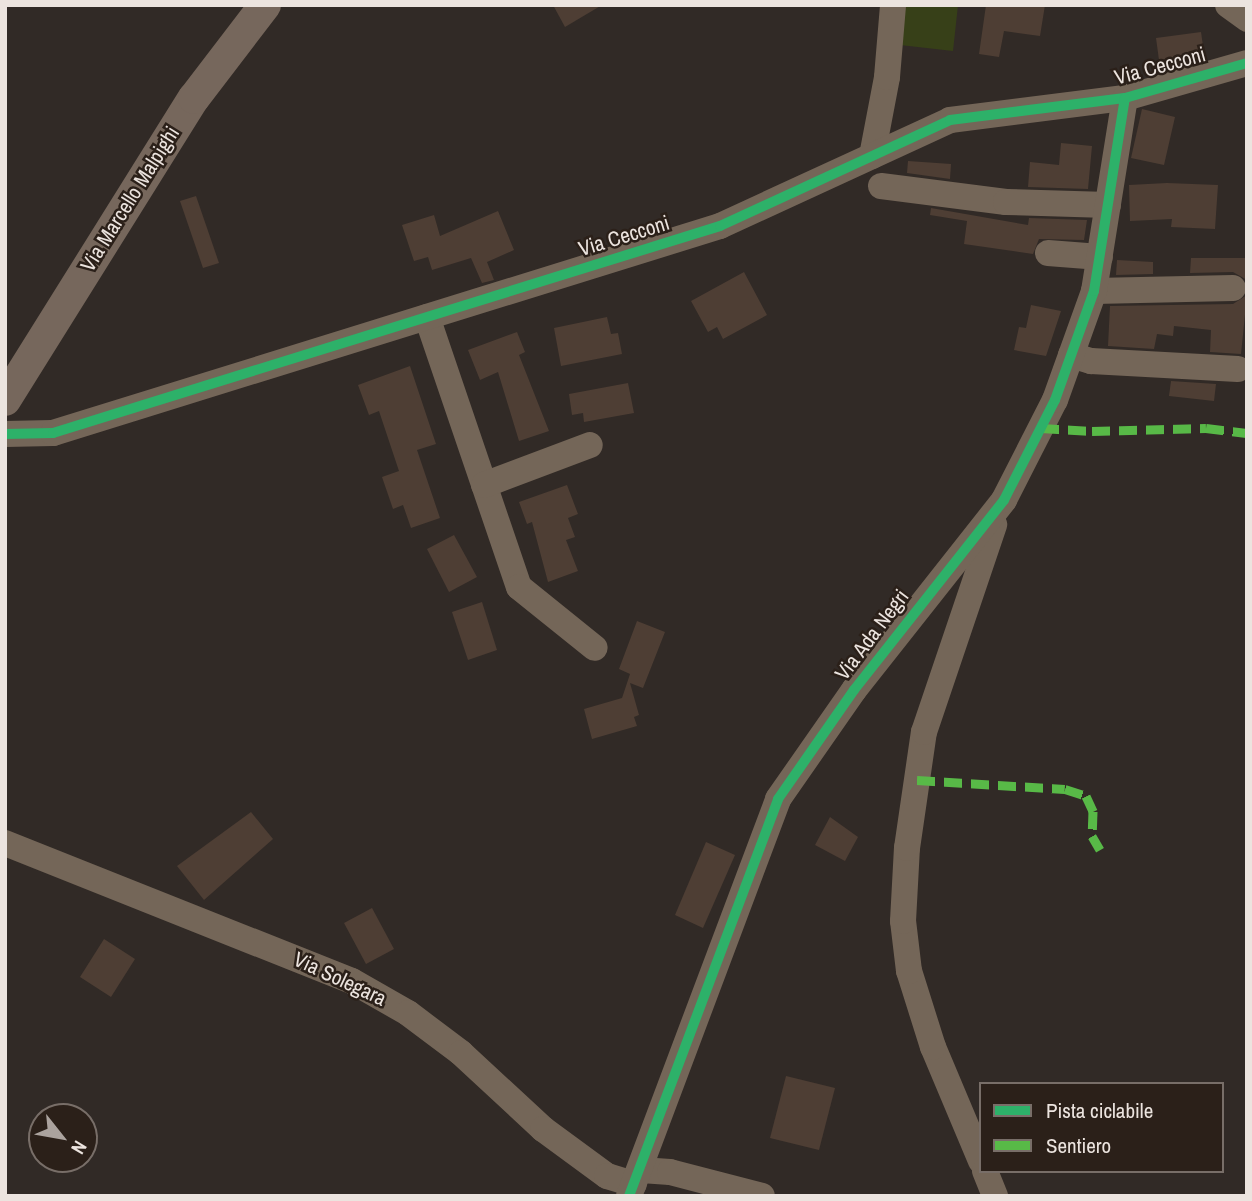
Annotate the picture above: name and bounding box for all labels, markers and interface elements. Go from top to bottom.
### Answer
street label: Via Cecconi [1112,42,1208,90]
street label: Via Marcello Malpighi [75,122,185,276]
street label: Via Cecconi [576,210,672,262]
street label: Via Ada Negri [829,584,915,686]
street label: Via Solegara [290,947,390,1011]
legend [979,1082,1224,1173]
text: Pista ciclabile [1046,1096,1153,1125]
north arrow [28,1103,98,1173]
text: Sentiero [1046,1131,1111,1160]
text: N [65,1136,93,1159]

